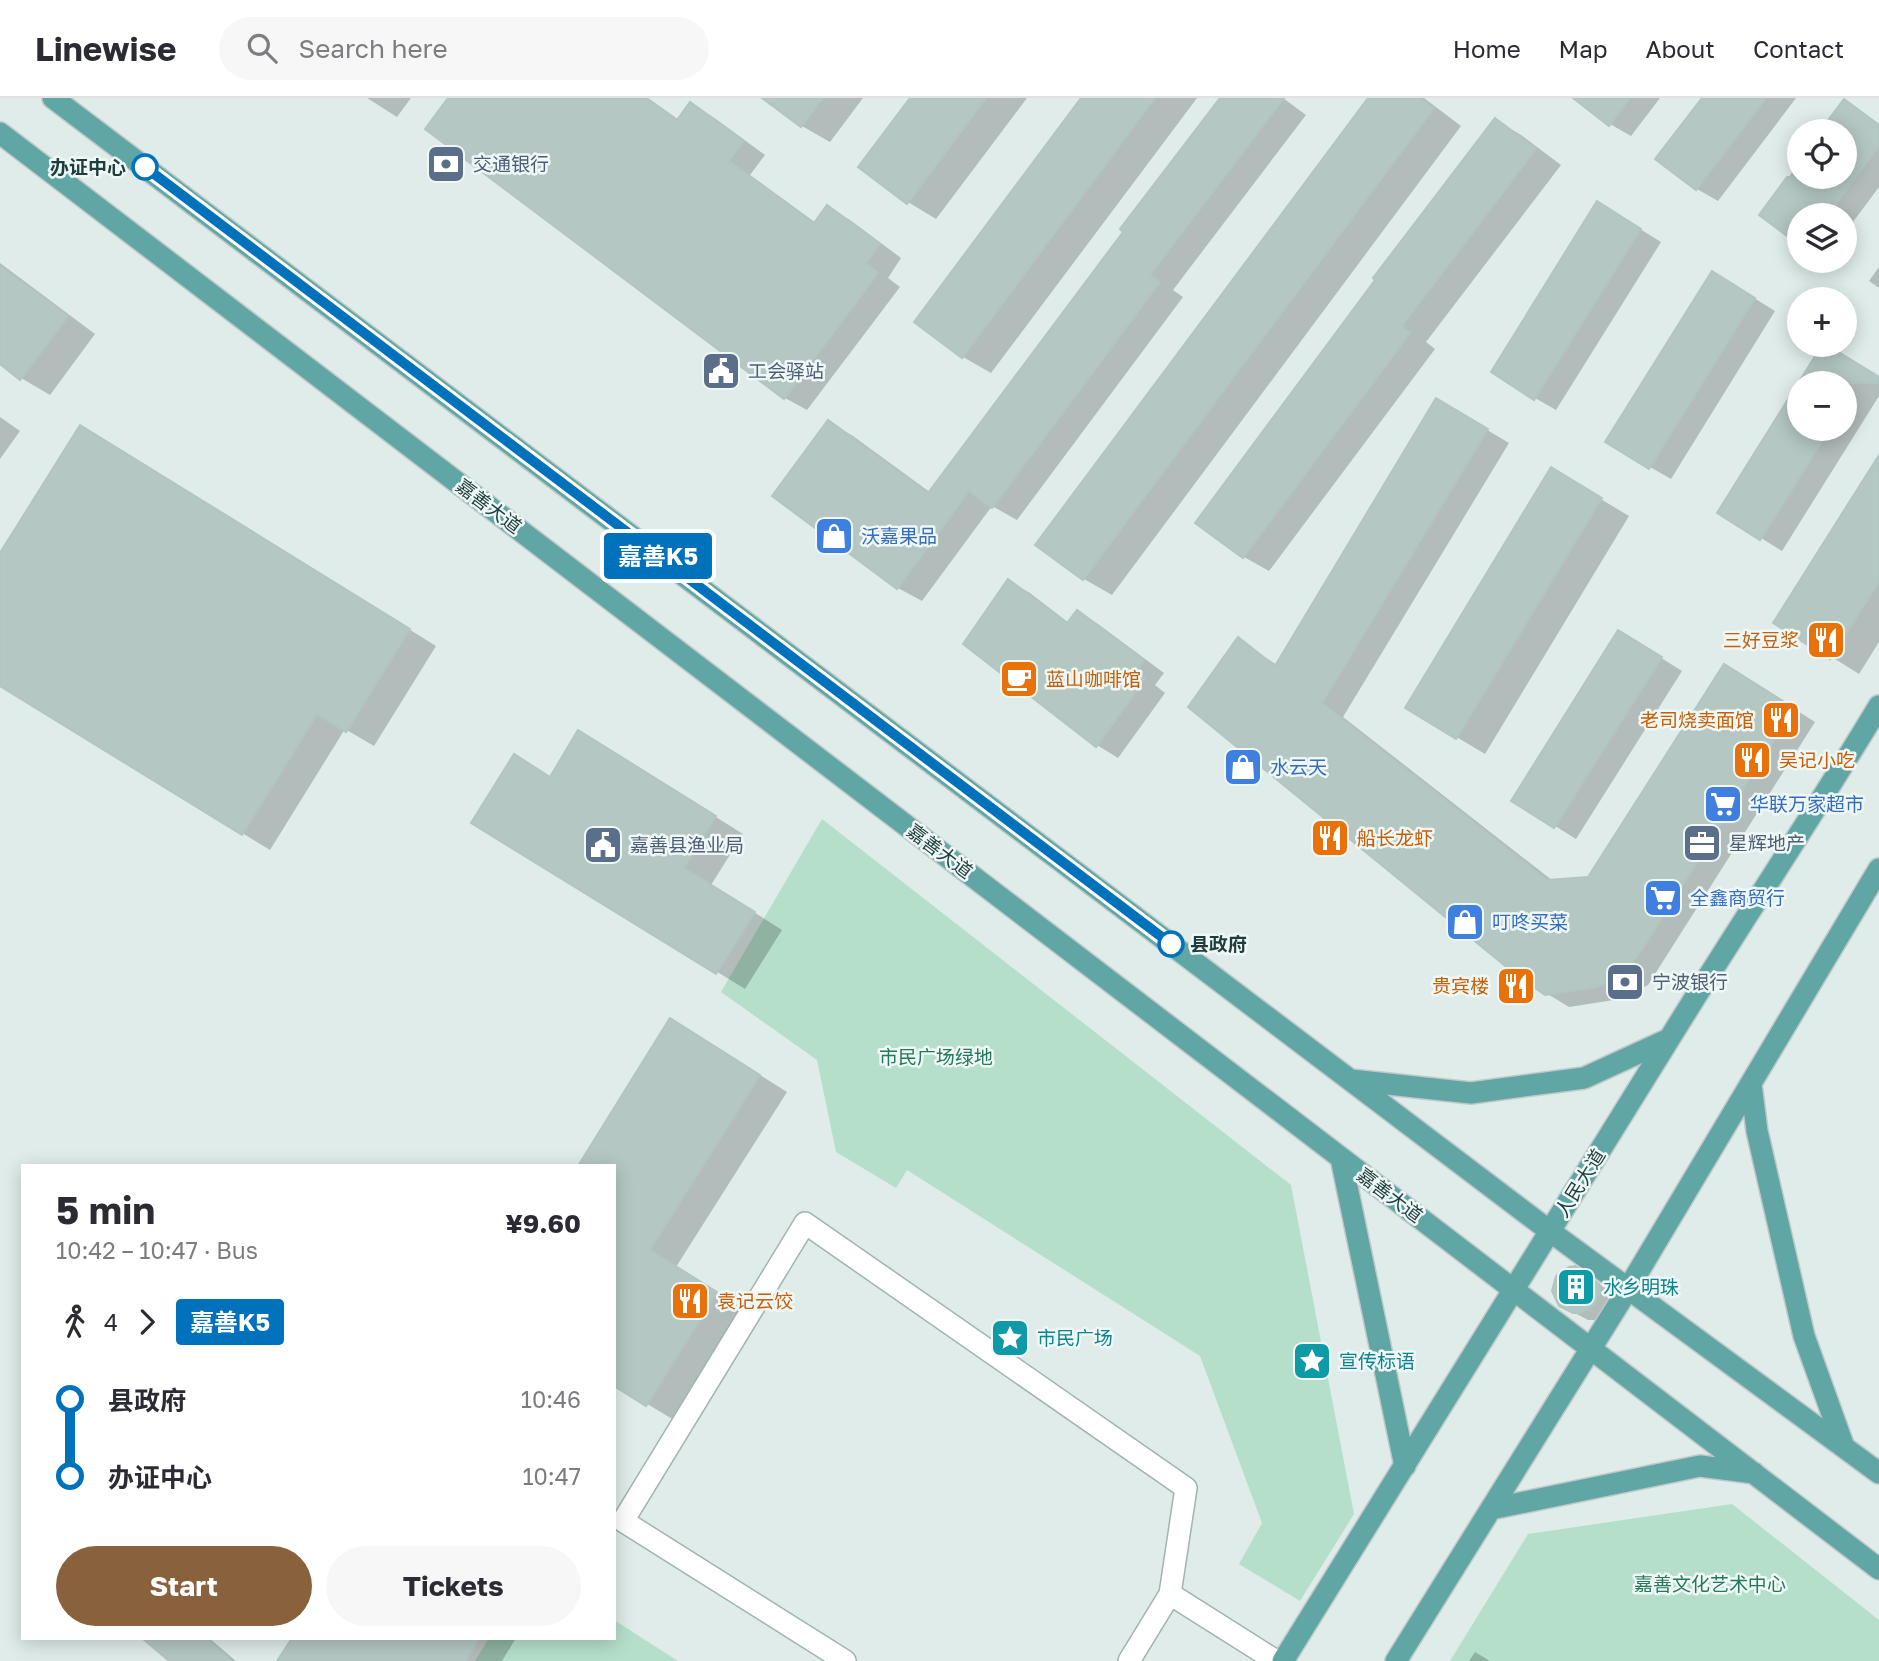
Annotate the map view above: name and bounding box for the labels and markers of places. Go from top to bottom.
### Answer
bank icon: 交通银行 [425,143,467,185]
place label: 交通银行 [473,152,549,175]
marker: 办证中心 [132,154,158,180]
place label: 办证中心 [50,155,126,178]
public building icon: 工会驿站 [700,350,742,392]
place label: 工会驿站 [748,359,824,382]
shop icon: 沃嘉果品 [813,515,855,557]
place label: 沃嘉果品 [861,524,937,547]
restaurant icon: 三好豆浆 [1805,619,1847,661]
place label: 三好豆浆 [1723,628,1799,651]
cafe icon: 蓝山咖啡馆 [998,658,1040,700]
place label: 蓝山咖啡馆 [1046,667,1141,690]
restaurant icon: 老司烧卖面馆 [1760,699,1802,741]
place label: 老司烧卖面馆 [1640,708,1754,731]
restaurant icon: 吴记小吃 [1731,739,1773,781]
shop icon: 水云天 [1222,746,1264,788]
place label: 吴记小吃 [1779,748,1855,771]
place label: 水云天 [1270,755,1327,778]
supermarket icon: 华联万家超市 [1702,783,1744,825]
place label: 华联万家超市 [1750,792,1864,815]
restaurant icon: 船长龙虾 [1309,817,1351,859]
office icon: 星辉地产 [1681,822,1723,864]
public building icon: 嘉善县渔业局 [582,824,624,866]
place label: 船长龙虾 [1357,826,1433,849]
place label: 星辉地产 [1729,831,1805,854]
place label: 嘉善县渔业局 [630,833,744,856]
supermarket icon: 全鑫商贸行 [1642,877,1684,919]
place label: 全鑫商贸行 [1690,886,1785,909]
shop icon: 叮咚买菜 [1444,901,1486,943]
place label: 叮咚买菜 [1492,910,1568,933]
marker: 县政府 [1158,931,1184,957]
place label: 县政府 [1190,932,1247,955]
bank icon: 宁波银行 [1604,961,1646,1003]
restaurant icon: 贵宾楼 [1495,965,1537,1007]
place label: 宁波银行 [1652,970,1728,993]
place label: 贵宾楼 [1432,974,1489,997]
building icon: 水乡明珠 [1555,1266,1597,1308]
place label: 水乡明珠 [1603,1275,1679,1298]
restaurant icon: 袁记云饺 [669,1280,711,1322]
place label: 袁记云饺 [717,1289,793,1312]
place icon: 市民广场 [989,1317,1031,1359]
place label: 市民广场 [1037,1326,1113,1349]
place icon: 宣传标语 [1291,1340,1333,1382]
place label: 宣传标语 [1339,1349,1415,1372]

